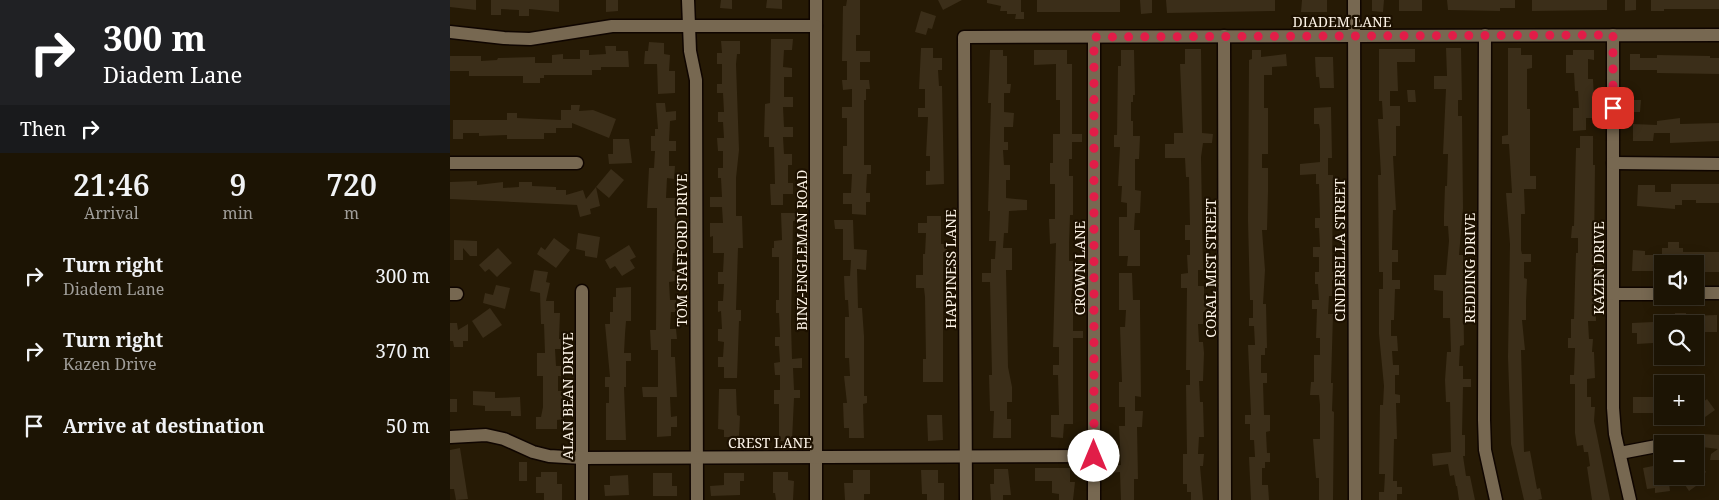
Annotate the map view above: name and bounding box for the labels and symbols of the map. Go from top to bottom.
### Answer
street label: DIADEM LANE [1293,12,1392,31]
pin [1592,87,1634,129]
street label: BINZ-ENGLEMAN ROAD [792,170,811,330]
street label: TOM STAFFORD DRIVE [672,173,691,327]
street label: CINDERELLA STREET [1330,178,1349,322]
street label: CORAL MIST STREET [1201,198,1220,338]
street label: HAPPINESS LANE [941,209,960,329]
street label: REDDING DRIVE [1460,213,1479,323]
street label: CROWN LANE [1070,220,1089,315]
street label: KAZEN DRIVE [1589,221,1608,315]
street label: ALAN BEAN DRIVE [558,332,577,460]
position arrow [1067,429,1119,481]
street label: CREST LANE [728,433,812,452]

